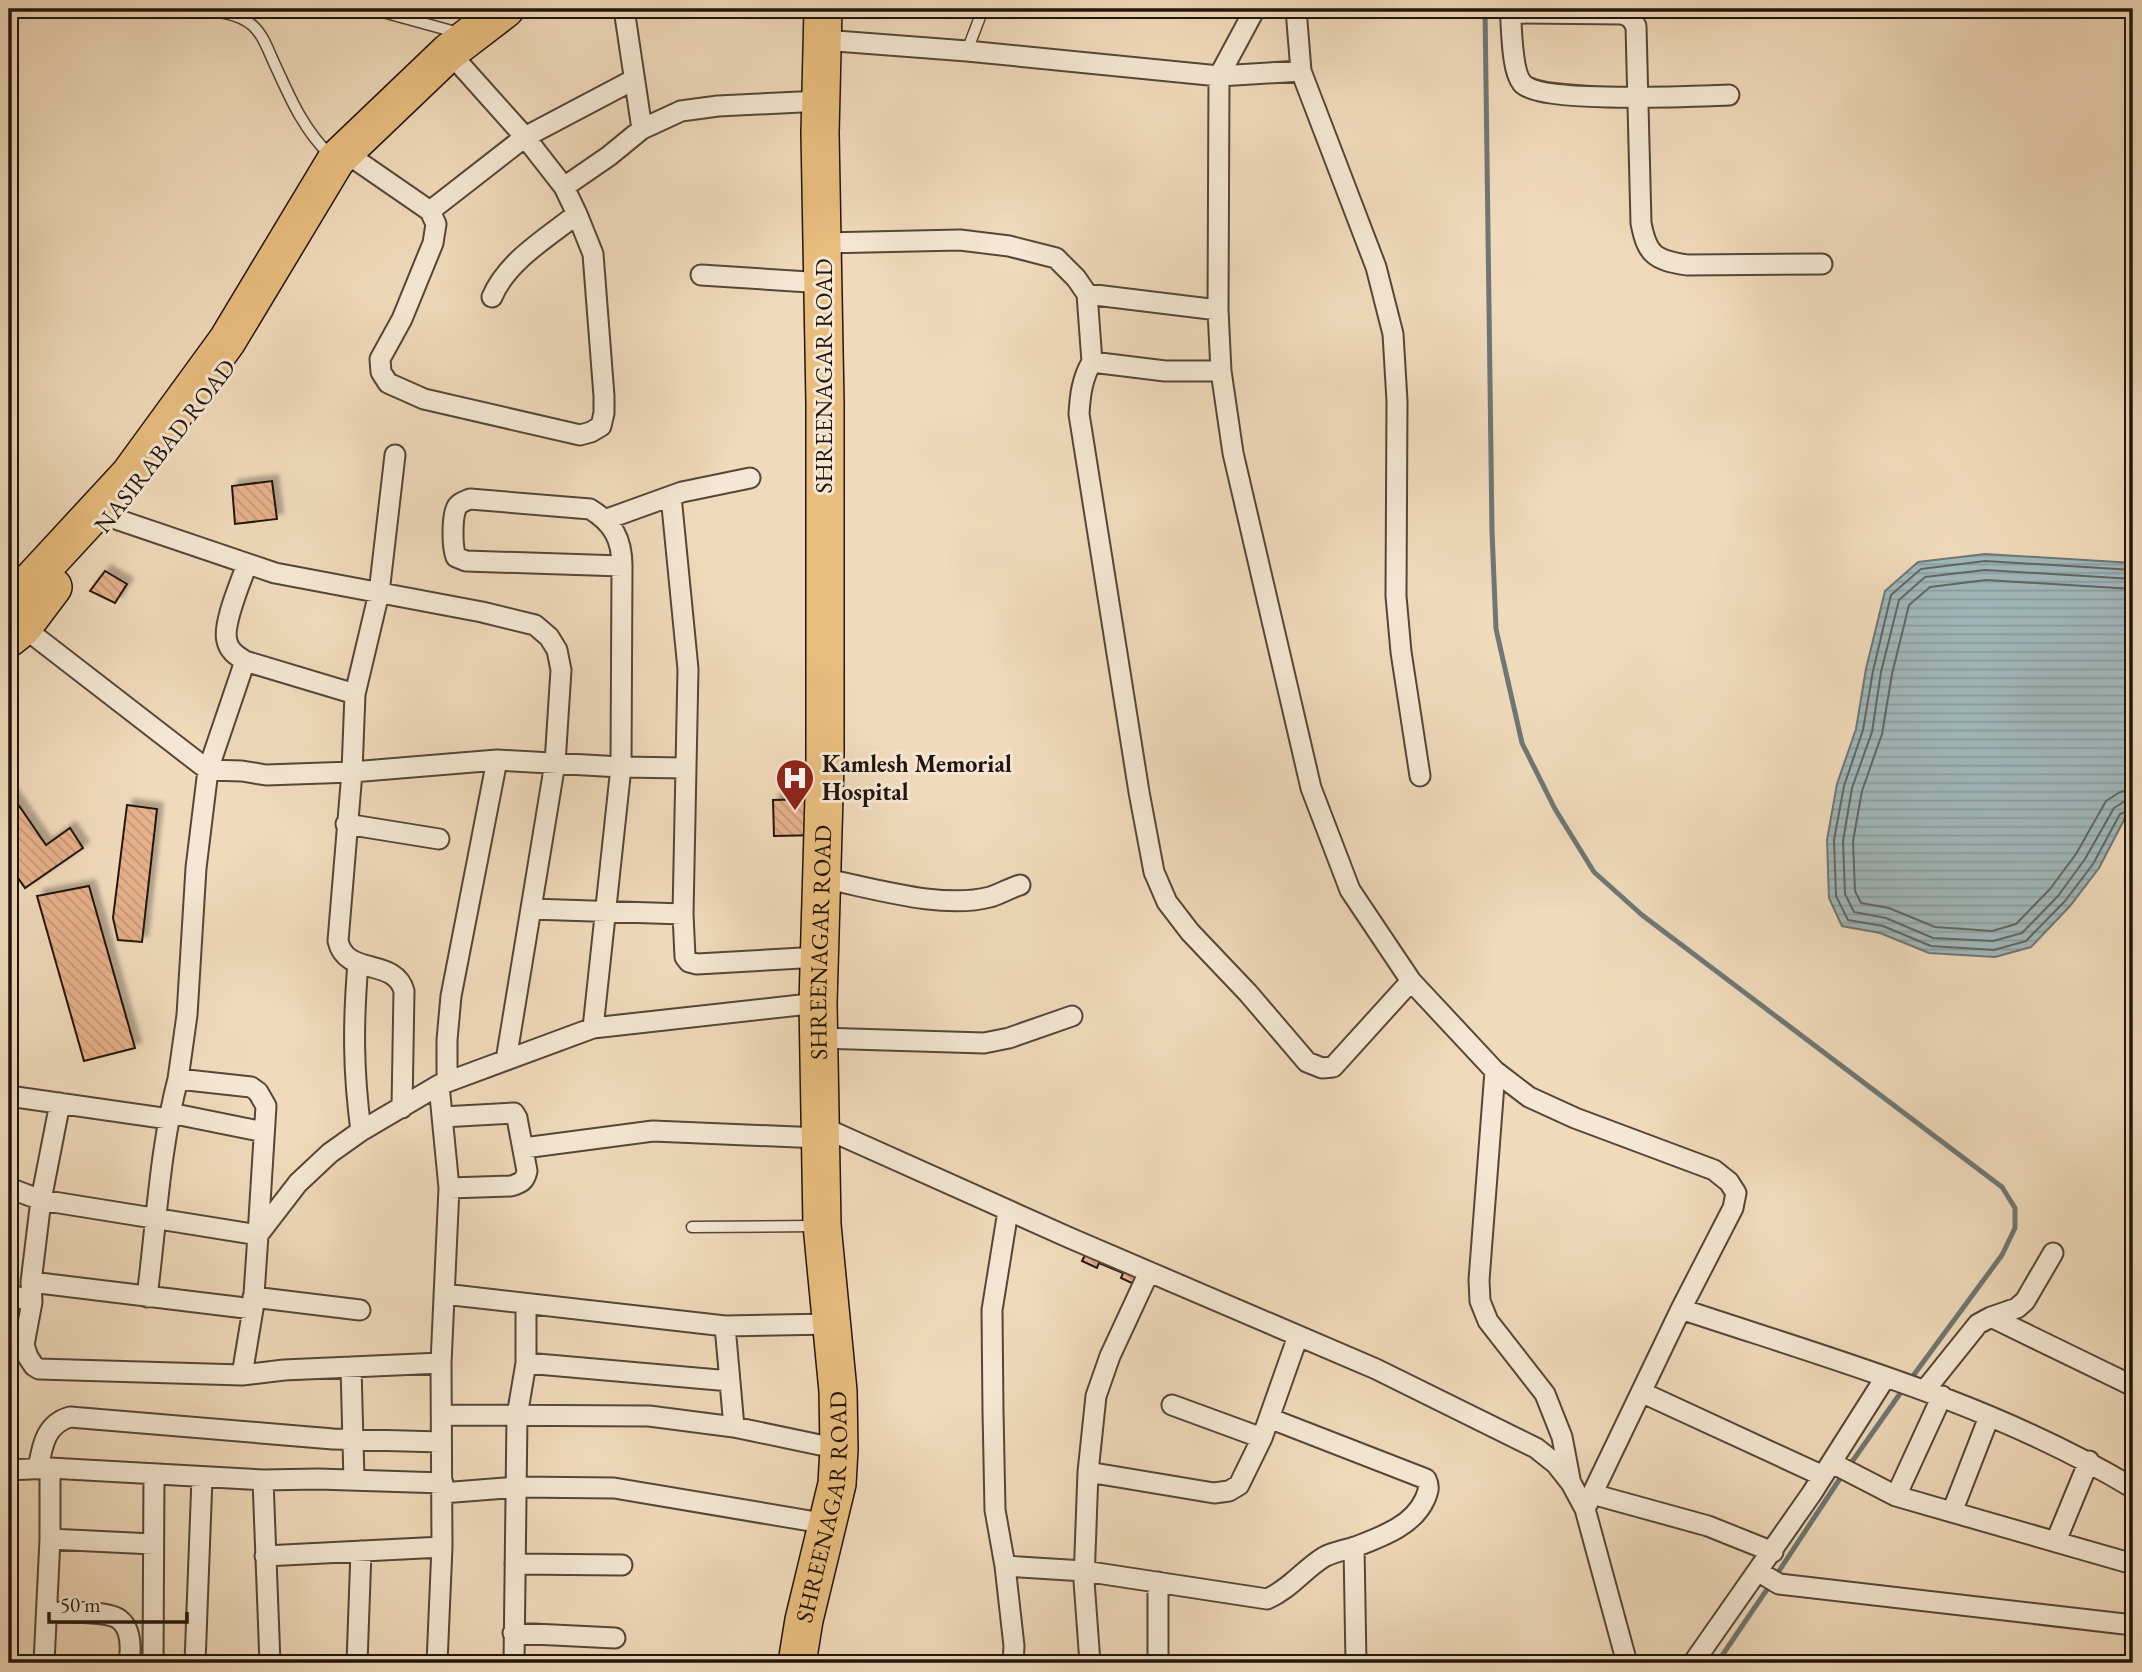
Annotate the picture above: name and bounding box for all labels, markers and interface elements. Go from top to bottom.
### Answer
street label: SHREENAGAR ROAD [808,258,839,494]
street label: NASIRABAD ROAD [87,352,242,539]
place label: Kamlesh Memorial Hospital [822,748,1012,807]
hospital icon: Kamlesh Memorial Hospital [774,757,816,812]
street label: SHREENAGAR ROAD [802,824,838,1060]
street label: SHREENAGAR ROAD [788,1391,854,1626]
scale bar [49,1581,187,1625]
text: 50 m [60,1591,101,1618]

